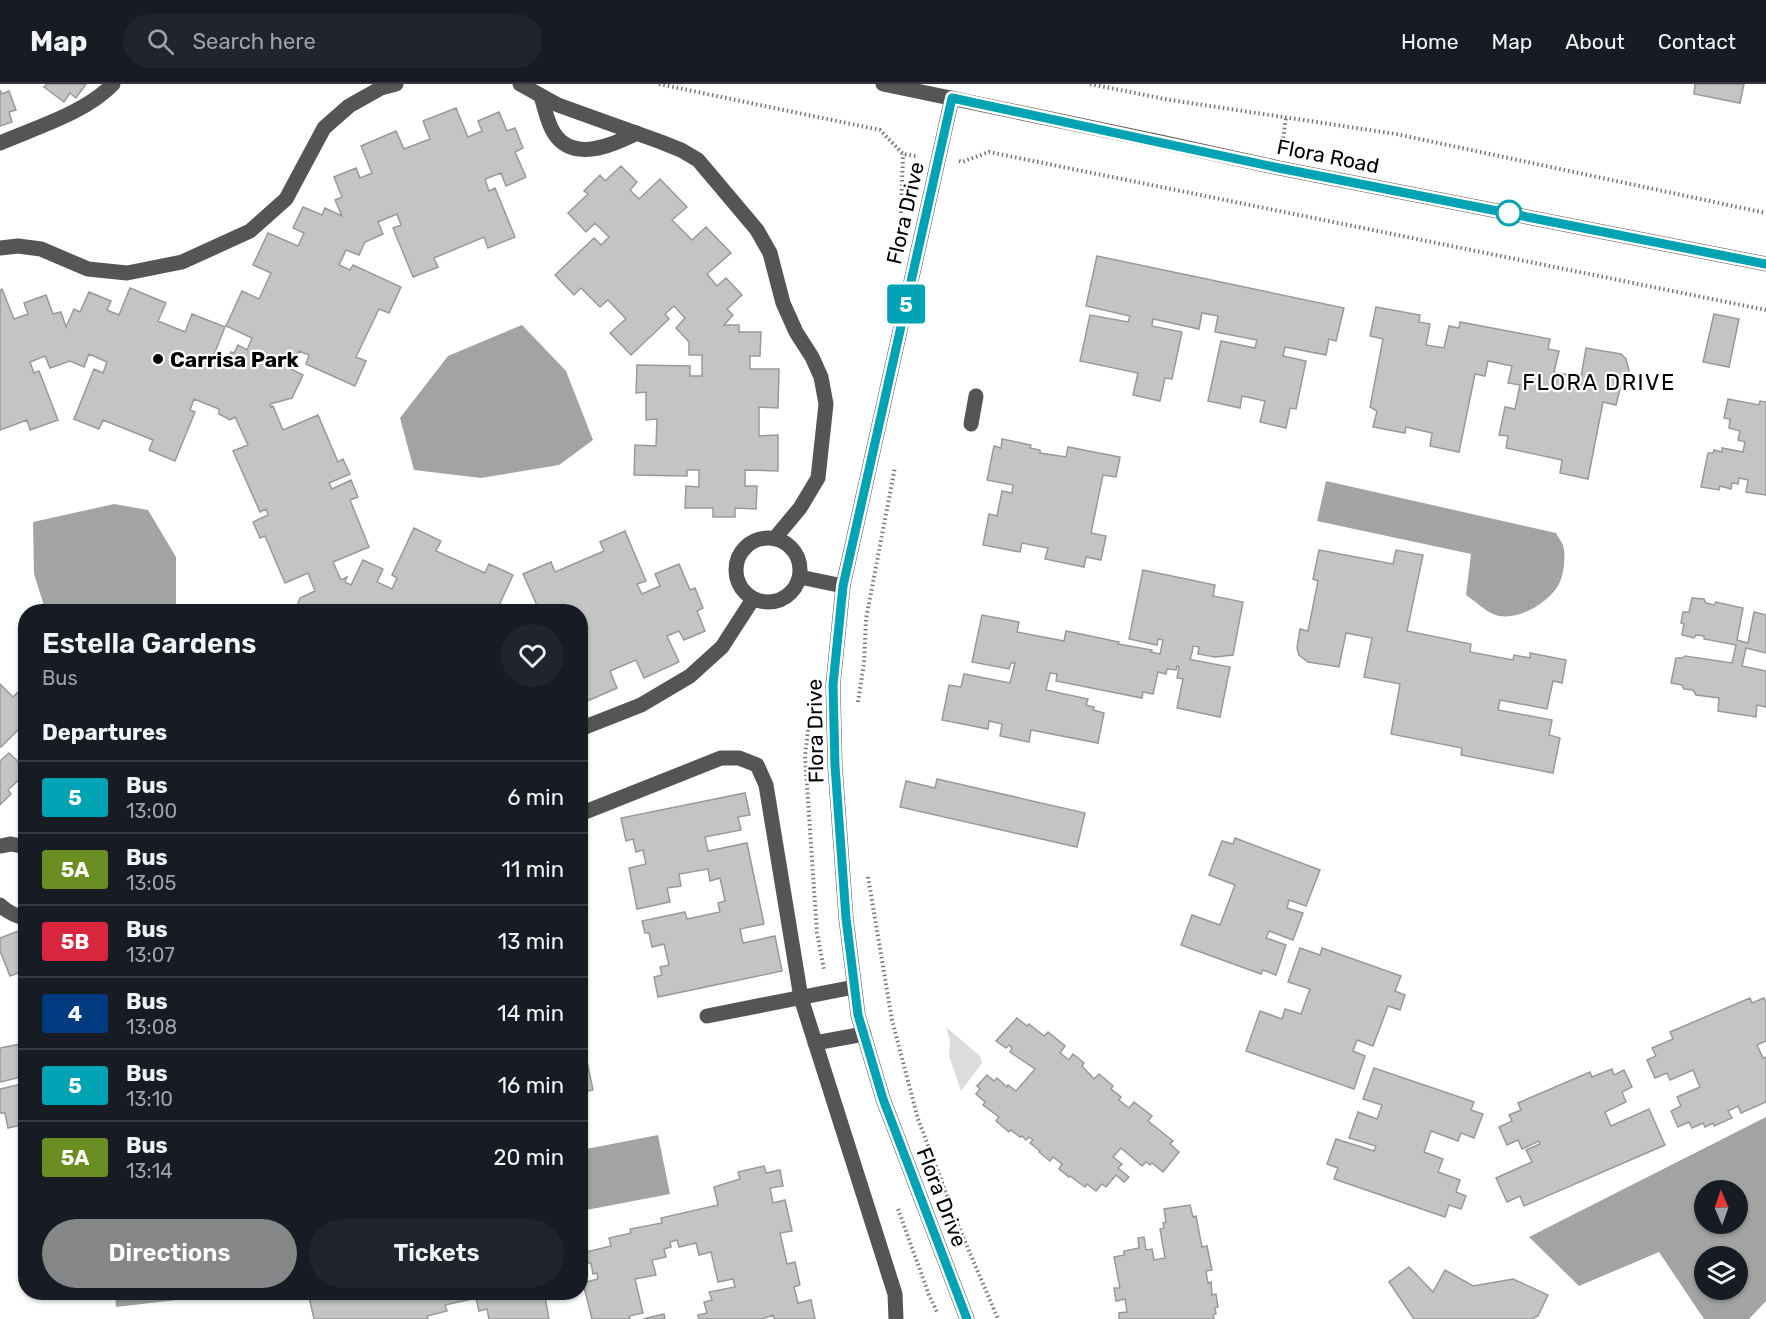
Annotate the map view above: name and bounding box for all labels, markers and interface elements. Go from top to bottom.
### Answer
search box [123,14,543,68]
text: Map [30,25,87,58]
icon: search [144,25,177,58]
text: Search here [192,28,316,55]
text: Home [1401,29,1458,54]
text: Map [1491,29,1532,54]
text: About [1565,29,1625,54]
text: Contact [1658,29,1736,54]
street label: Flora Road [1275,134,1381,178]
street label: Flora Drive [881,159,929,267]
unlabelled marker [1496,200,1522,226]
line badge: 5 [886,284,926,324]
text: 5 [899,292,913,317]
place label: Carrisa Park [170,347,300,372]
marker: Carrisa Park [151,352,165,366]
district label: FLORA DRIVE [1522,369,1676,396]
button: heart [501,624,564,687]
text: Estella Gardens [42,627,256,660]
text: Bus [42,666,78,690]
street label: Flora Drive [802,679,828,783]
text: Departures [42,719,167,746]
text: Bus [126,772,168,799]
text: 6 min [507,784,564,811]
text: 5 [68,785,82,810]
text: 13:00 [126,799,177,823]
text: Bus [126,844,168,871]
text: 11 min [502,856,564,883]
text: 5A [61,857,89,882]
text: 13:05 [126,871,176,895]
text: Bus [126,916,168,943]
text: 13 min [498,928,564,955]
text: 5B [61,929,89,954]
text: 13:07 [126,943,175,967]
text: Bus [126,988,168,1015]
text: 14 min [497,1000,564,1027]
text: 4 [68,1001,82,1026]
text: 13:08 [126,1015,177,1039]
text: Bus [126,1060,168,1087]
text: 16 min [498,1072,564,1099]
text: 5 [68,1073,82,1098]
text: 13:10 [126,1087,173,1111]
text: Bus [126,1132,168,1159]
text: 20 min [494,1144,564,1171]
street label: Flora Drive [912,1144,972,1250]
text: 5A [61,1145,89,1170]
text: 13:14 [126,1159,173,1183]
north arrow [1694,1180,1748,1234]
map controls [1694,1180,1748,1300]
button: Directions [42,1219,297,1288]
button: Tickets [309,1219,564,1288]
button: layers [1694,1246,1748,1300]

